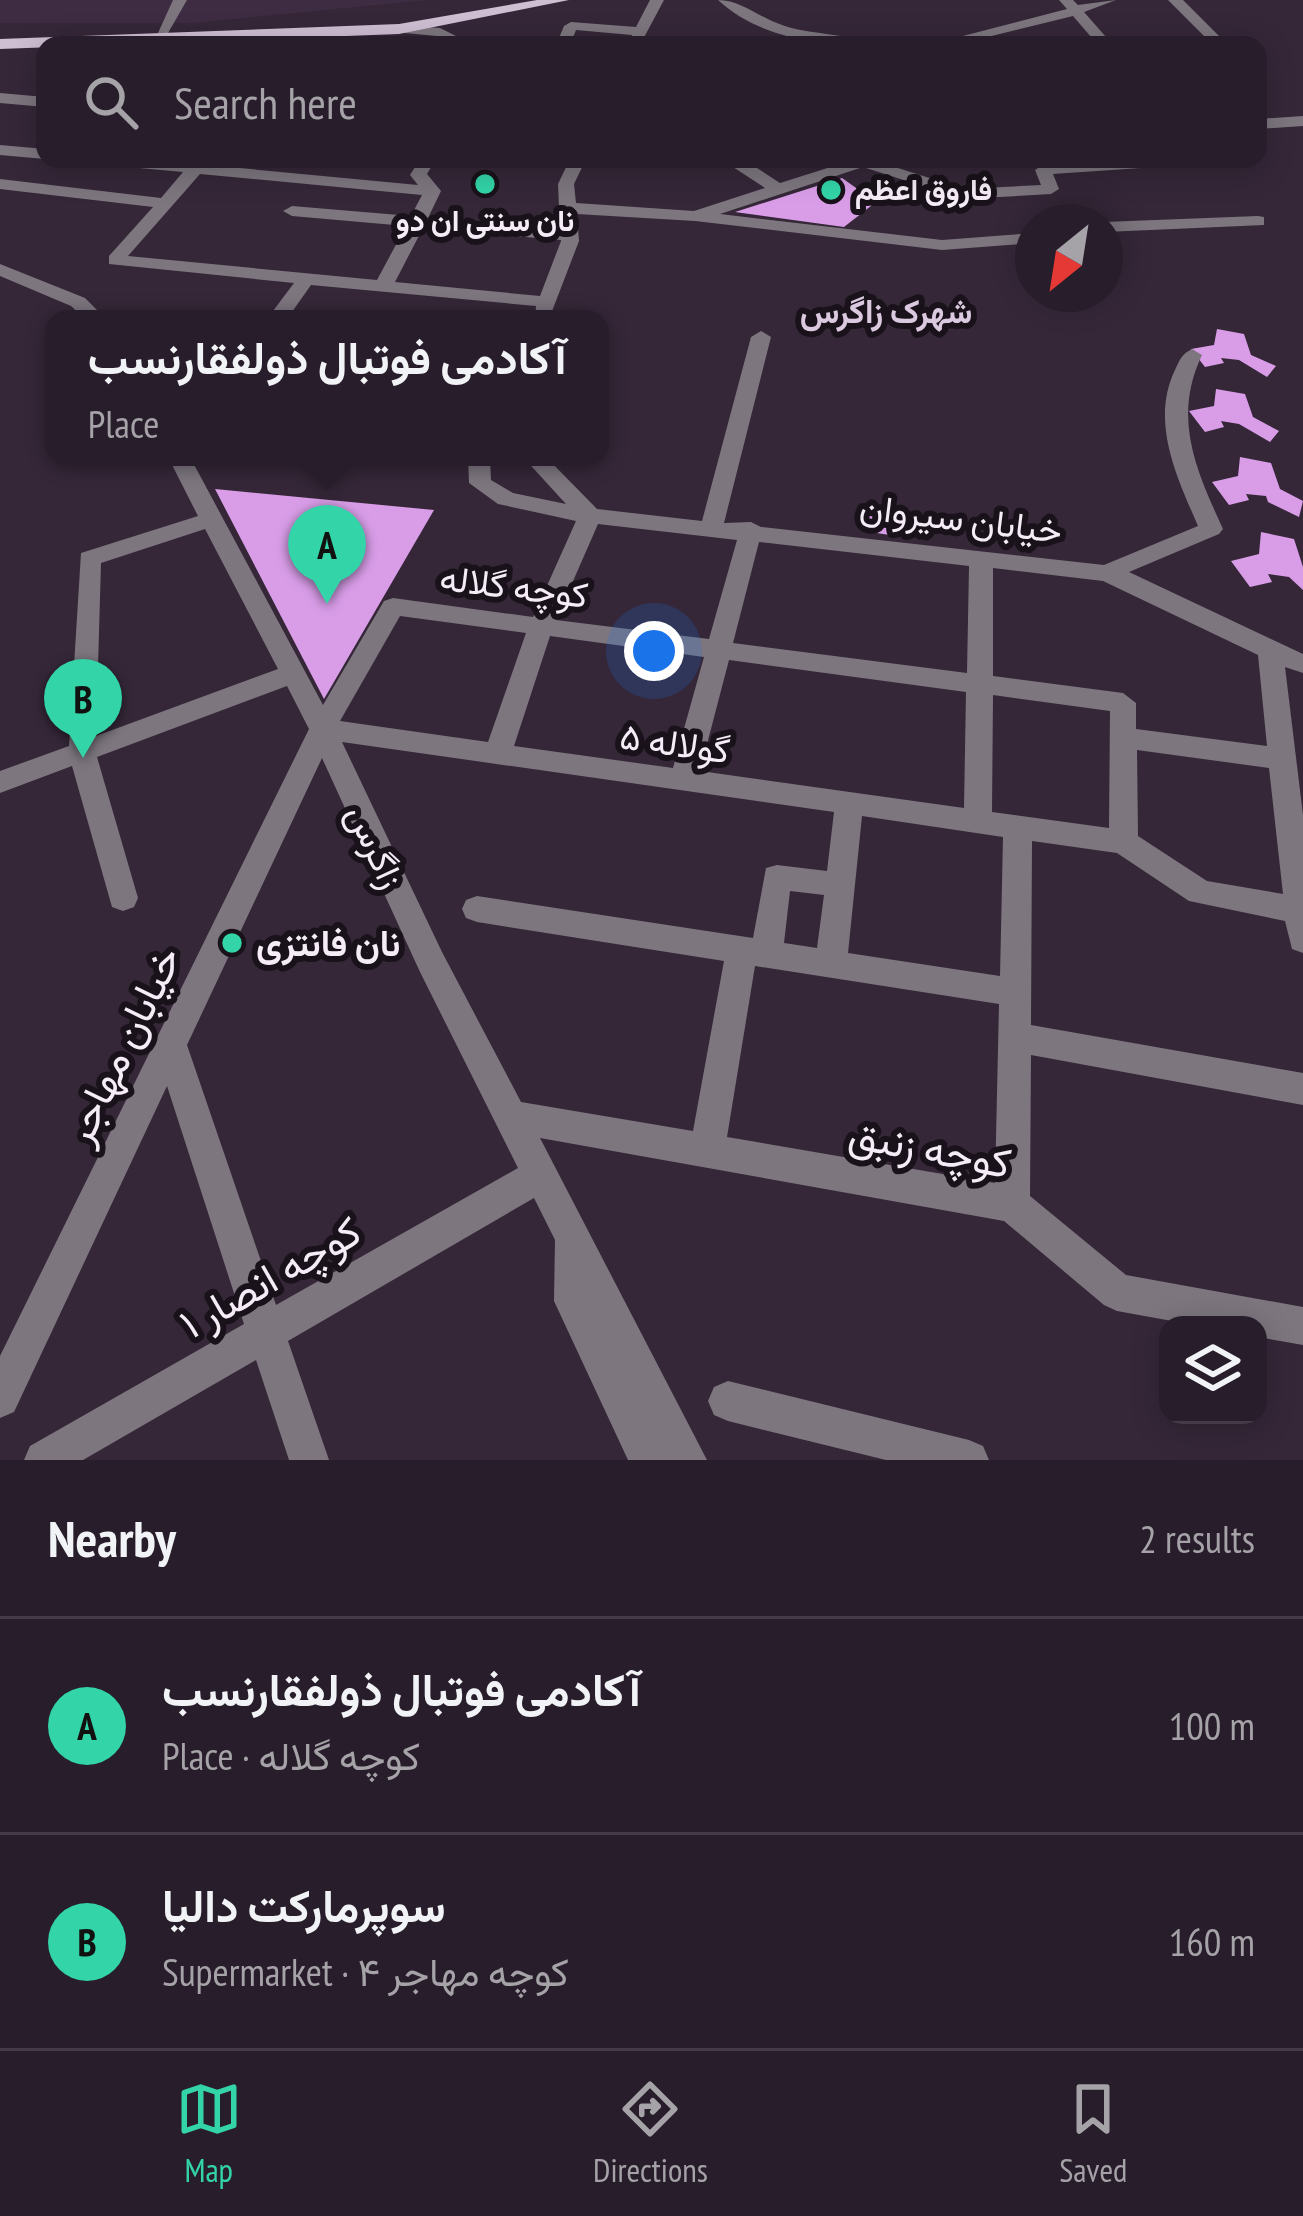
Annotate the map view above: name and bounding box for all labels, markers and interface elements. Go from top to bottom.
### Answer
search box [36,36,1267,168]
icon: search [78,69,144,135]
text: Search here [174,73,357,131]
place label: فاروق اعظم [855,169,992,209]
marker: نان سنتی ان دو [472,171,498,197]
marker: فاروق اعظم [818,177,844,203]
place label: نان سنتی ان دو [396,200,574,239]
north arrow [1015,204,1123,312]
district label: شهرک زاگرس [800,289,972,332]
popup [45,310,609,466]
text: آکادمی فوتبال ذولفقارنسب [88,328,566,386]
text: Place [88,398,159,449]
street label: خیابان سیروان [857,482,1065,553]
pin: A [288,505,366,604]
street label: کوچه گلاله [437,553,591,620]
your location [624,621,684,681]
pin: B [44,659,122,758]
street label: گولاله ۵ [617,712,733,773]
street label: زاگرس [337,796,416,896]
place label: نان فانتزی [256,919,400,966]
marker: نان فانتزی [219,930,245,956]
street label: خیابان مهاجر [50,937,193,1154]
street label: کوچه زنبق [844,1105,1016,1192]
street label: کوچه انصار ۱ [169,1203,371,1352]
map controls [1159,1316,1267,1424]
button: layers [1159,1316,1267,1424]
text: Nearby [48,1505,176,1571]
text: 2 results [1139,1513,1255,1564]
text: آکادمی فوتبال ذولفقارنسب [162,1660,641,1718]
text: A [77,1700,97,1751]
text: 100 m [1169,1700,1255,1751]
text: Place · کوچه گلاله [162,1730,420,1781]
text: سوپرمارکت دالیا [162,1876,446,1934]
text: B [77,1916,97,1967]
text: 160 m [1169,1916,1255,1967]
text: Supermarket · کوچه مهاجر ۴ [162,1946,569,1997]
tab: Map [176,2076,242,2191]
tab: Directions [593,2076,708,2191]
tab: Saved [1059,2076,1127,2191]

